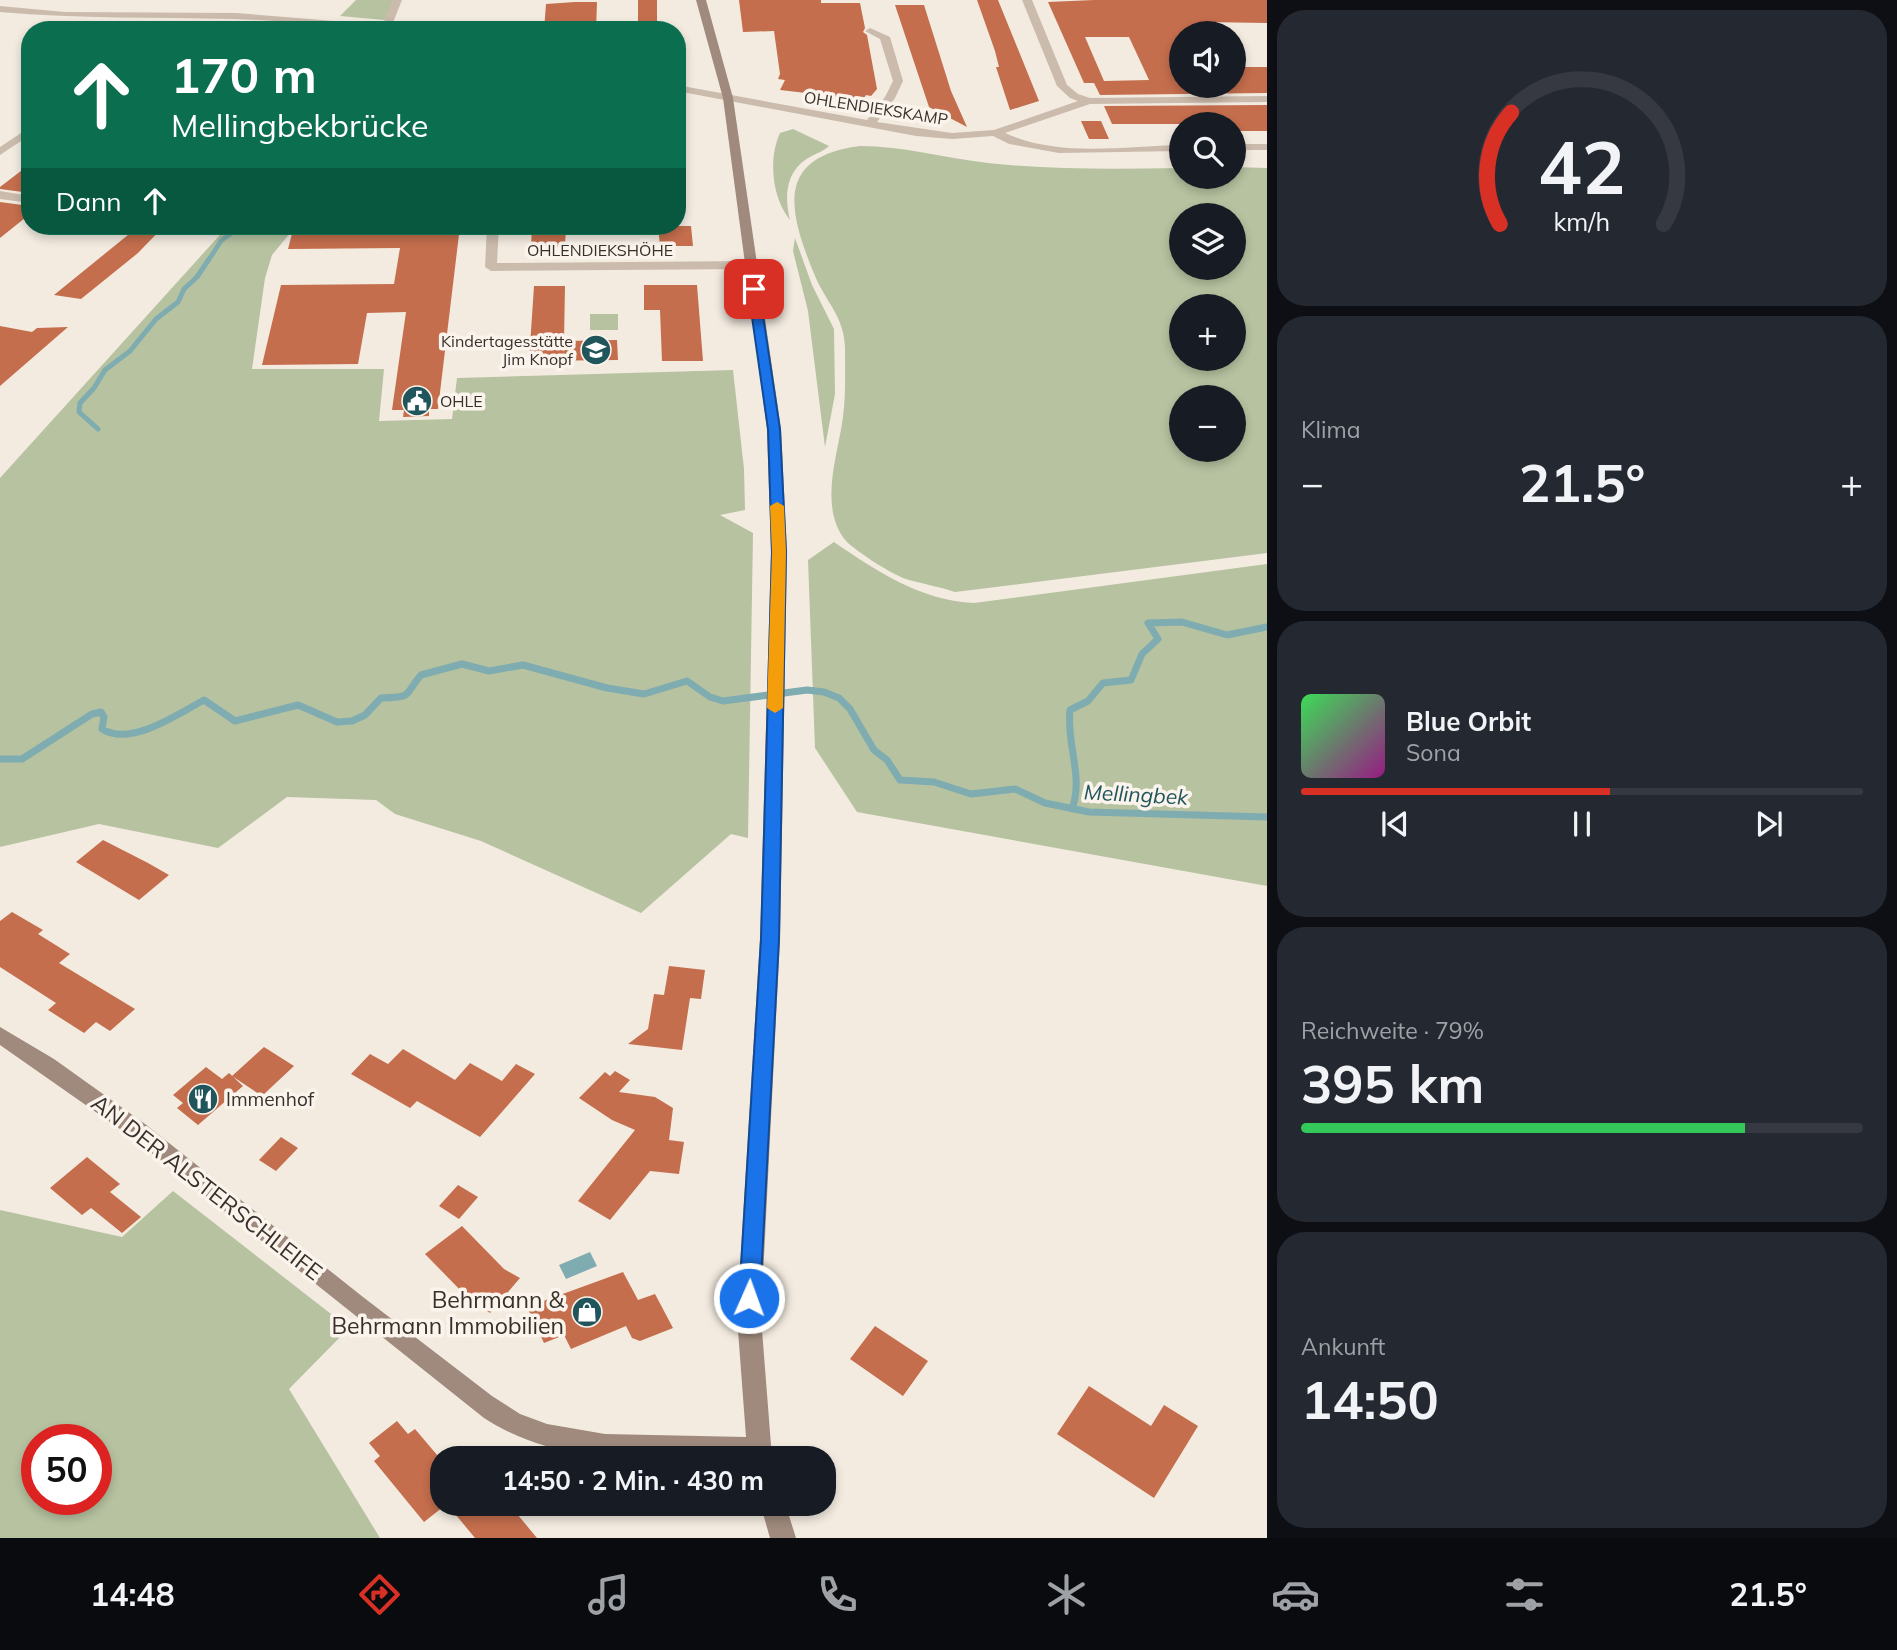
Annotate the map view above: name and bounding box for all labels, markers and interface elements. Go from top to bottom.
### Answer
map controls [1169,21,1246,462]
button: sound [1169,21,1246,98]
text: 170 m [171,44,317,105]
icon: ahead [56,49,147,140]
street label: OHLENDIEKSKAMP [803,87,949,129]
text: Mellingbekbrücke [171,105,428,145]
button: search [1169,112,1246,189]
text: 42 [1538,121,1626,212]
icon: ahead [136,182,174,220]
text: Dann [56,185,122,218]
button: layers [1169,203,1246,280]
text: km/h [1554,206,1610,237]
street label: OHLENDIEKSHÖHE [527,240,673,260]
pin [724,259,784,319]
icon: arrive [735,270,773,308]
button: + [1169,294,1246,371]
place label: Kindertagesstätte Jim Knopf [441,331,574,369]
school or university icon: Kindertagesstätte Jim Knopf [579,333,613,367]
public building icon: OHLE [400,384,434,418]
button: − [1169,385,1246,462]
place label: OHLE [440,391,483,411]
text: Klima [1301,415,1361,444]
text: 21.5° [1519,450,1645,515]
text: − [1301,459,1324,507]
text: + [1840,459,1863,507]
text: Blue Orbit [1406,705,1531,738]
text: Sona [1406,738,1461,767]
water label: Mellingbek [1083,778,1190,810]
icon: previous [1376,805,1414,843]
icon: pause [1563,805,1601,843]
icon: next [1750,805,1788,843]
text: Reichweite · 79% [1301,1016,1484,1045]
text: 395 km [1301,1051,1484,1116]
restaurant icon: Immenhof [186,1082,220,1116]
place label: Immenhof [226,1087,315,1111]
street label: AN DER ALSTERSCHLEIFE [86,1088,328,1286]
position arrow [712,1261,786,1335]
place label: Behrmann & Behrmann Immobilien [331,1285,565,1340]
shop icon: Behrmann & Behrmann Immobilien [570,1295,604,1329]
text: Ankunft [1301,1332,1385,1361]
text: 14:50 [1301,1367,1439,1432]
speed limit sign: 50 [21,1424,112,1515]
text: 14:50 · 2 Min. · 430 m [502,1464,764,1497]
icon: directions [355,1570,404,1619]
icon: music [584,1570,633,1619]
icon: phone [813,1570,862,1619]
icon: climate [1042,1570,1091,1619]
icon: car [1271,1570,1320,1619]
icon: filters [1500,1570,1549,1619]
text: 14:48 [90,1574,175,1614]
text: 21.5° [1729,1574,1807,1614]

